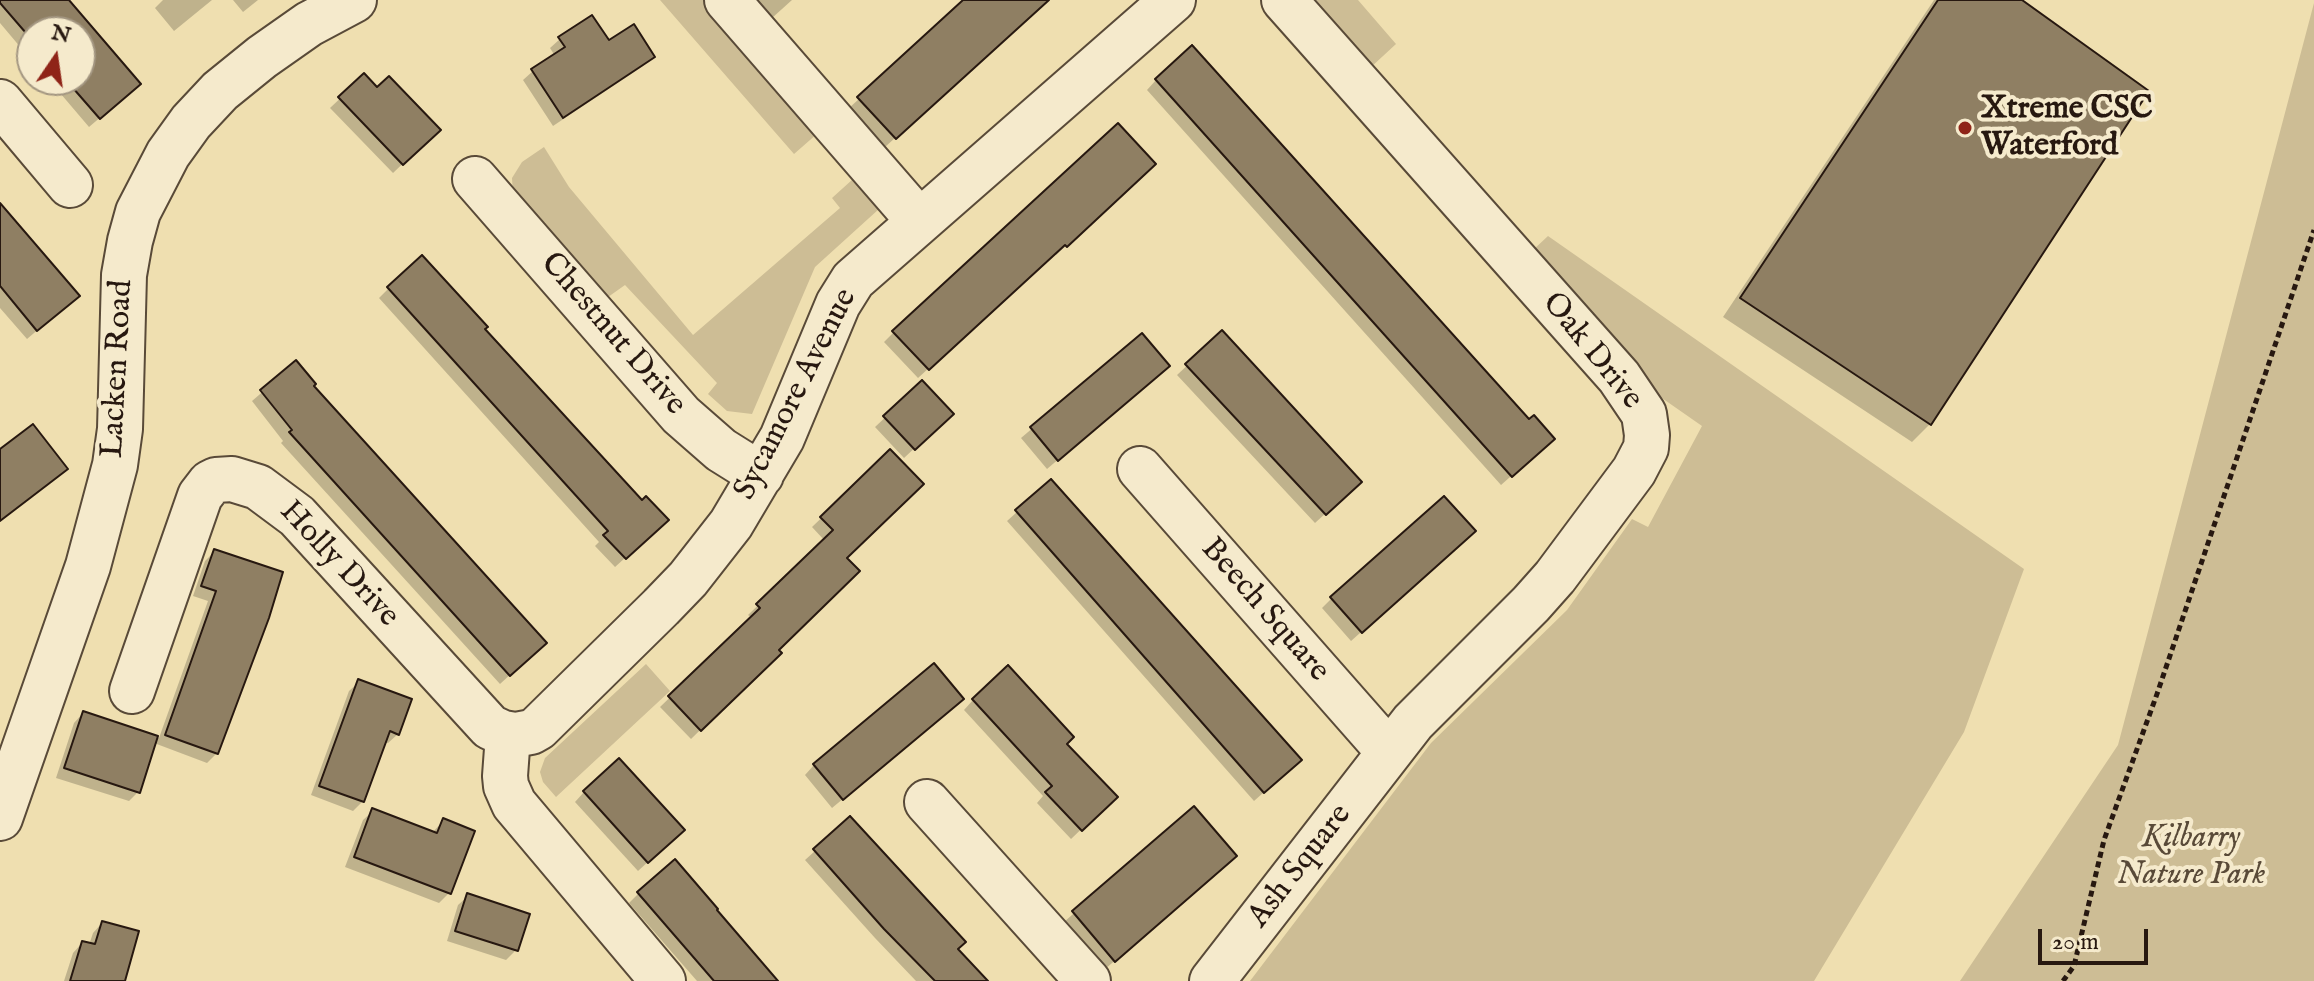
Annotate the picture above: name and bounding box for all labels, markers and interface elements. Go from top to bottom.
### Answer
north arrow [16,16,96,96]
text: N [49,19,73,50]
place label: Xtreme CSC Waterford [1981,91,2153,166]
marker: Xtreme CSC Waterford [1956,119,1974,137]
street label: Chestnut Drive [531,246,693,424]
street label: Lacken Road [95,279,143,459]
street label: Sycamore Avenue [727,283,867,507]
street label: Oak Drive [1532,286,1650,418]
street label: Holly Drive [270,494,406,636]
street label: Beech Square [1191,531,1337,691]
street label: Ash Square [1241,798,1361,936]
park label: Kilbarry Nature Park [2117,820,2265,895]
scale bar [2042,913,2152,963]
text: 20 m [2052,927,2099,958]

